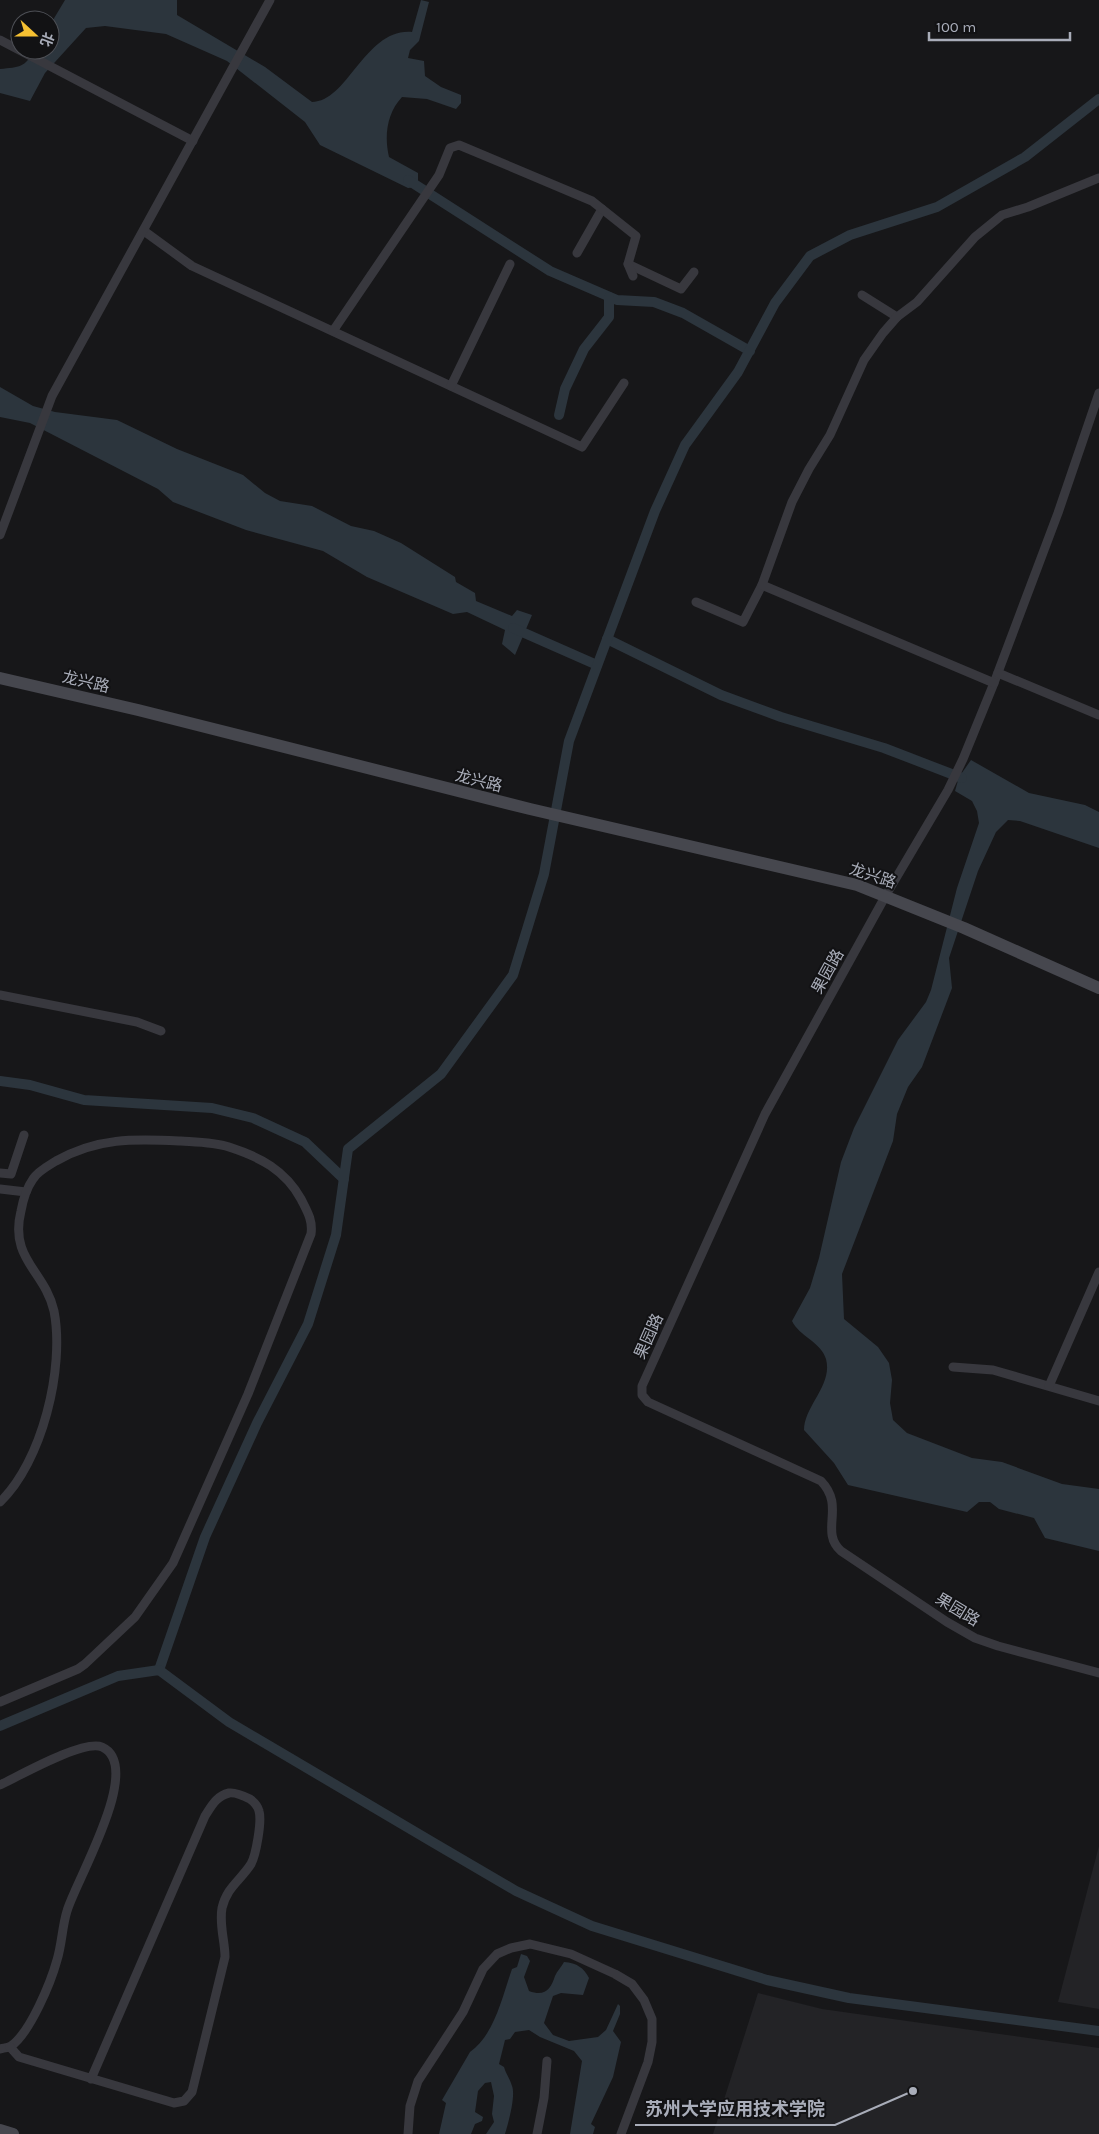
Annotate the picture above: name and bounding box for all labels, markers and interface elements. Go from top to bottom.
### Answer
north arrow [10,10,60,60]
scale bar [929,10,1070,42]
text: 100 m [936,18,976,36]
text: 北 [36,30,57,49]
street label: 龙兴路 [60,667,111,696]
street label: 龙兴路 [453,765,504,796]
street label: 龙兴路 [847,859,899,892]
street label: 果园路 [807,946,847,997]
street label: 果园路 [630,1310,667,1362]
street label: 果园路 [932,1589,983,1630]
callout: 苏州大学应用技术学院 [635,2092,835,2125]
text: 苏州大学应用技术学院 [645,2098,825,2120]

